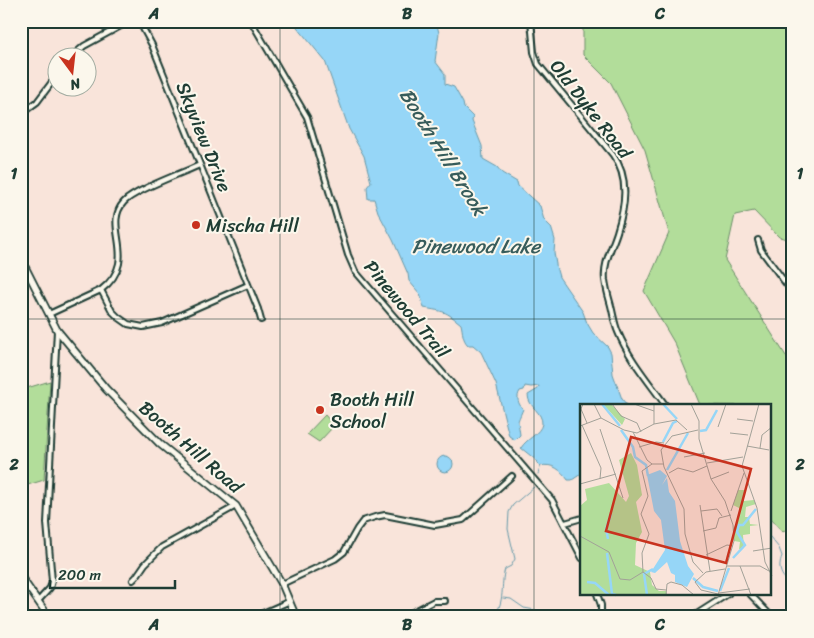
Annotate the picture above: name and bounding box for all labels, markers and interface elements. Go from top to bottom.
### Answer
text: A [148,0,159,28]
text: B [402,0,413,28]
text: C [654,0,666,28]
north arrow [48,48,98,98]
street label: Old Dyke Road [541,52,641,167]
text: N [67,70,84,97]
street label: Skyview Drive [167,77,241,198]
water label: Booth Hill Brook [390,81,497,224]
text: 1 [11,159,18,188]
text: 1 [797,159,804,188]
place label: Mischa Hill [206,209,300,242]
marker: Mischa Hill [190,219,202,231]
water label: Pinewood Lake [412,229,542,264]
street label: Pinewood Trail [356,252,459,366]
place label: Booth Hill School [330,383,415,438]
street label: Booth Hill Road [131,392,251,503]
marker: Booth Hill School [314,404,326,416]
inset map [580,404,772,596]
text: 2 [8,450,19,479]
text: 2 [794,450,805,479]
scale bar [50,558,175,590]
text: 200 m [58,562,102,588]
text: A [148,610,159,638]
text: B [402,610,413,638]
text: C [654,610,666,638]

